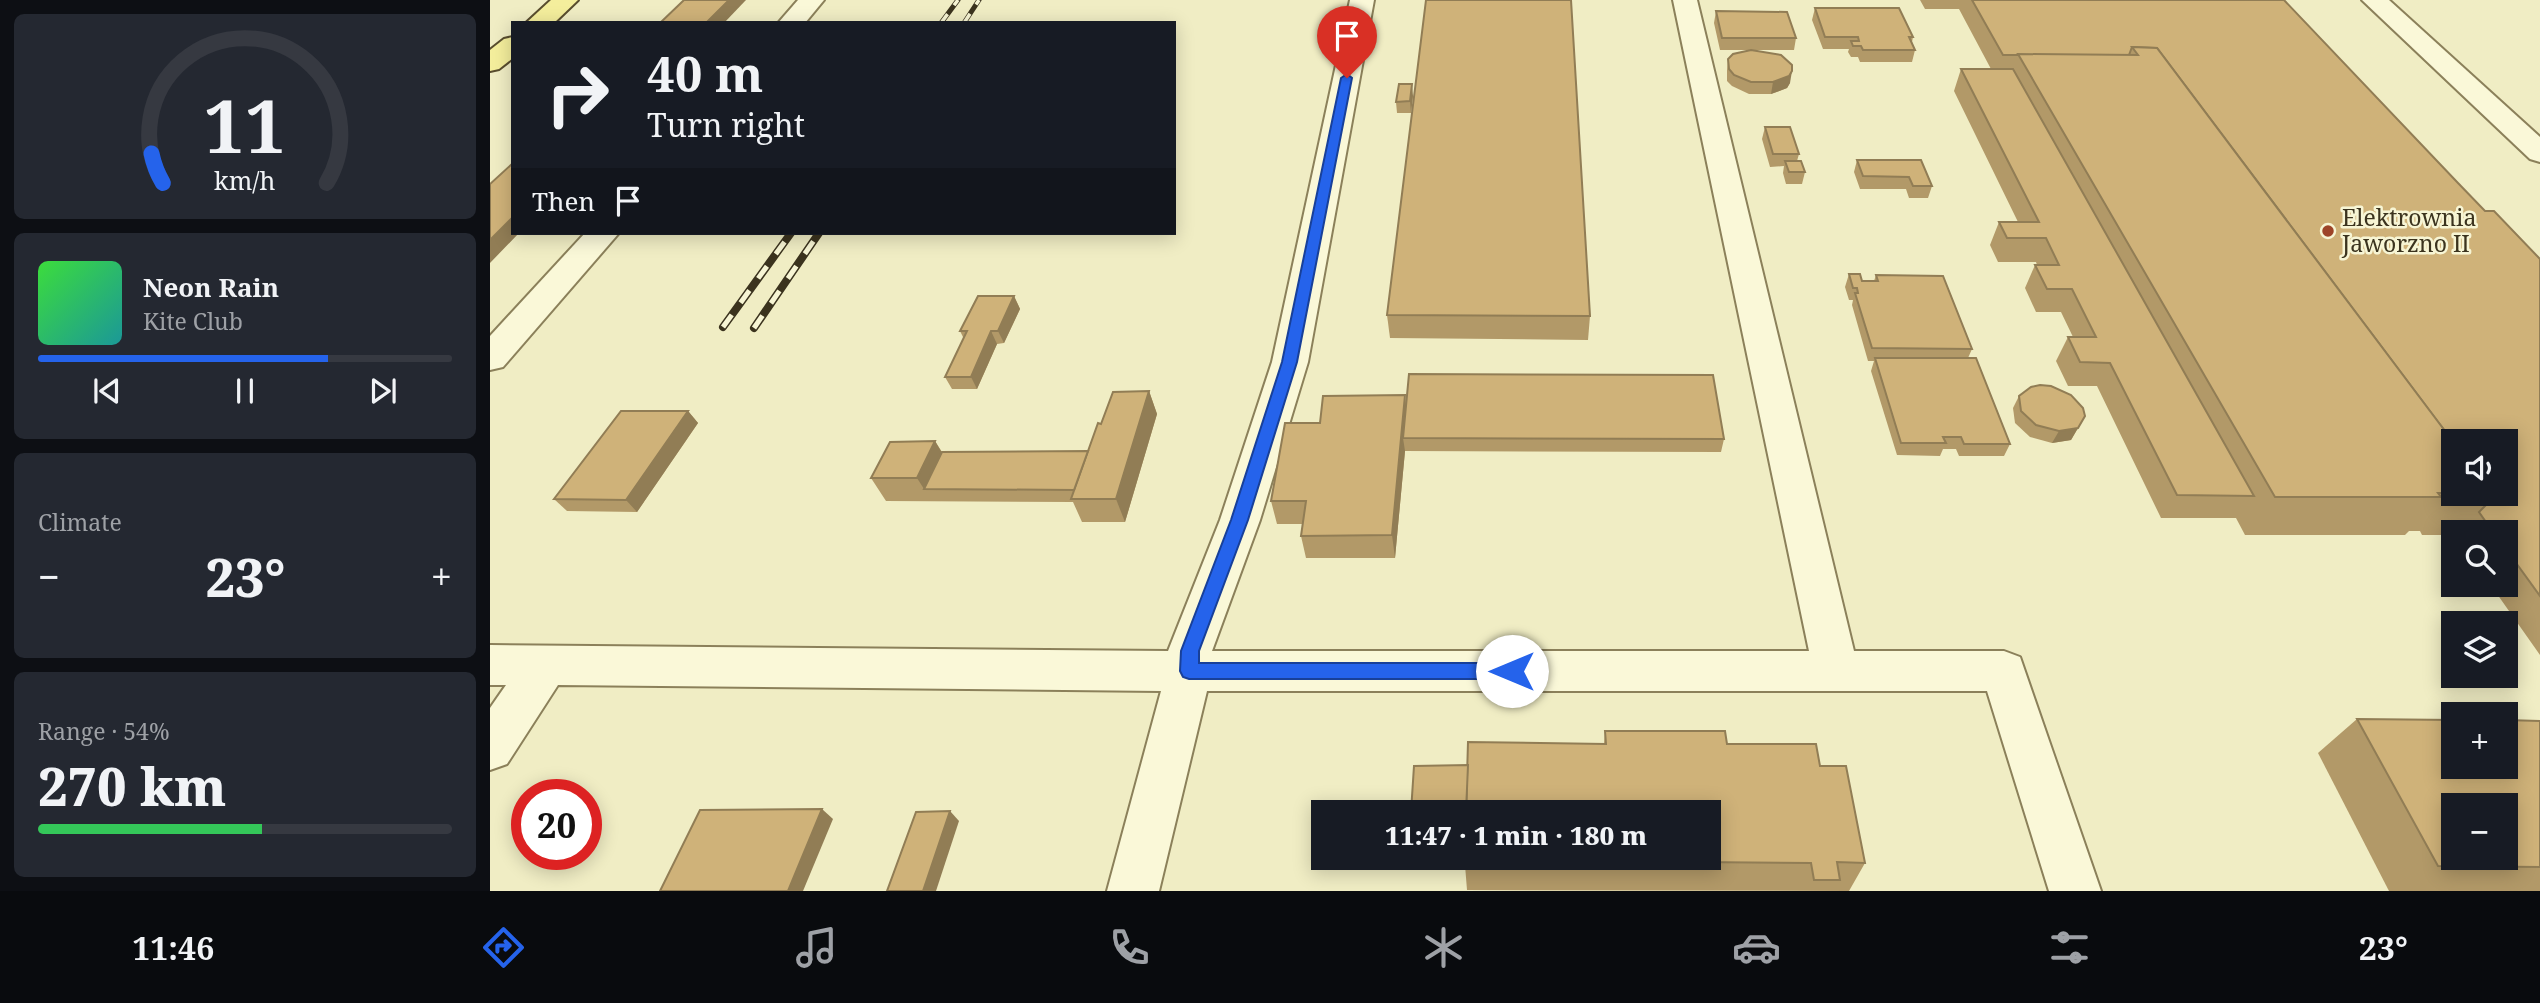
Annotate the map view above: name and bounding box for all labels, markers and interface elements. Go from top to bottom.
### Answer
pin [1317,6,1377,78]
icon: arrive [1328,17,1366,55]
text: 40 m [647,40,763,106]
icon: right [532,49,623,140]
text: 11 [204,75,286,174]
text: Turn right [647,103,805,146]
text: km/h [214,162,276,196]
icon: arrive [609,182,647,220]
text: Then [532,183,595,219]
place label: Elektrownia Jaworzno II [2341,201,2476,259]
marker: Elektrownia Jaworzno II [2320,223,2336,239]
text: Neon Rain [143,269,279,305]
text: Kite Club [143,305,243,337]
icon: previous [88,372,126,410]
icon: pause [226,372,264,410]
icon: next [364,372,402,410]
map controls [2441,429,2518,870]
button: sound [2441,429,2518,506]
text: Climate [38,506,122,538]
button: search [2441,520,2518,597]
text: 23° [205,541,285,612]
text: − [38,550,60,602]
text: + [431,550,452,602]
button: layers [2441,611,2518,688]
position arrow [1475,634,1549,708]
button: + [2441,702,2518,779]
text: Range · 54% [38,715,170,747]
text: 270 km [38,750,226,821]
speed limit sign: 20 [511,779,602,870]
button: − [2441,793,2518,870]
text: 11:47 · 1 min · 180 m [1385,817,1647,853]
icon: directions [479,923,528,972]
icon: music [792,923,841,972]
icon: phone [1105,923,1154,972]
icon: climate [1419,923,1468,972]
icon: car [1732,923,1781,972]
icon: filters [2045,923,2094,972]
text: 11:46 [132,926,214,969]
text: 23° [2359,926,2408,969]

